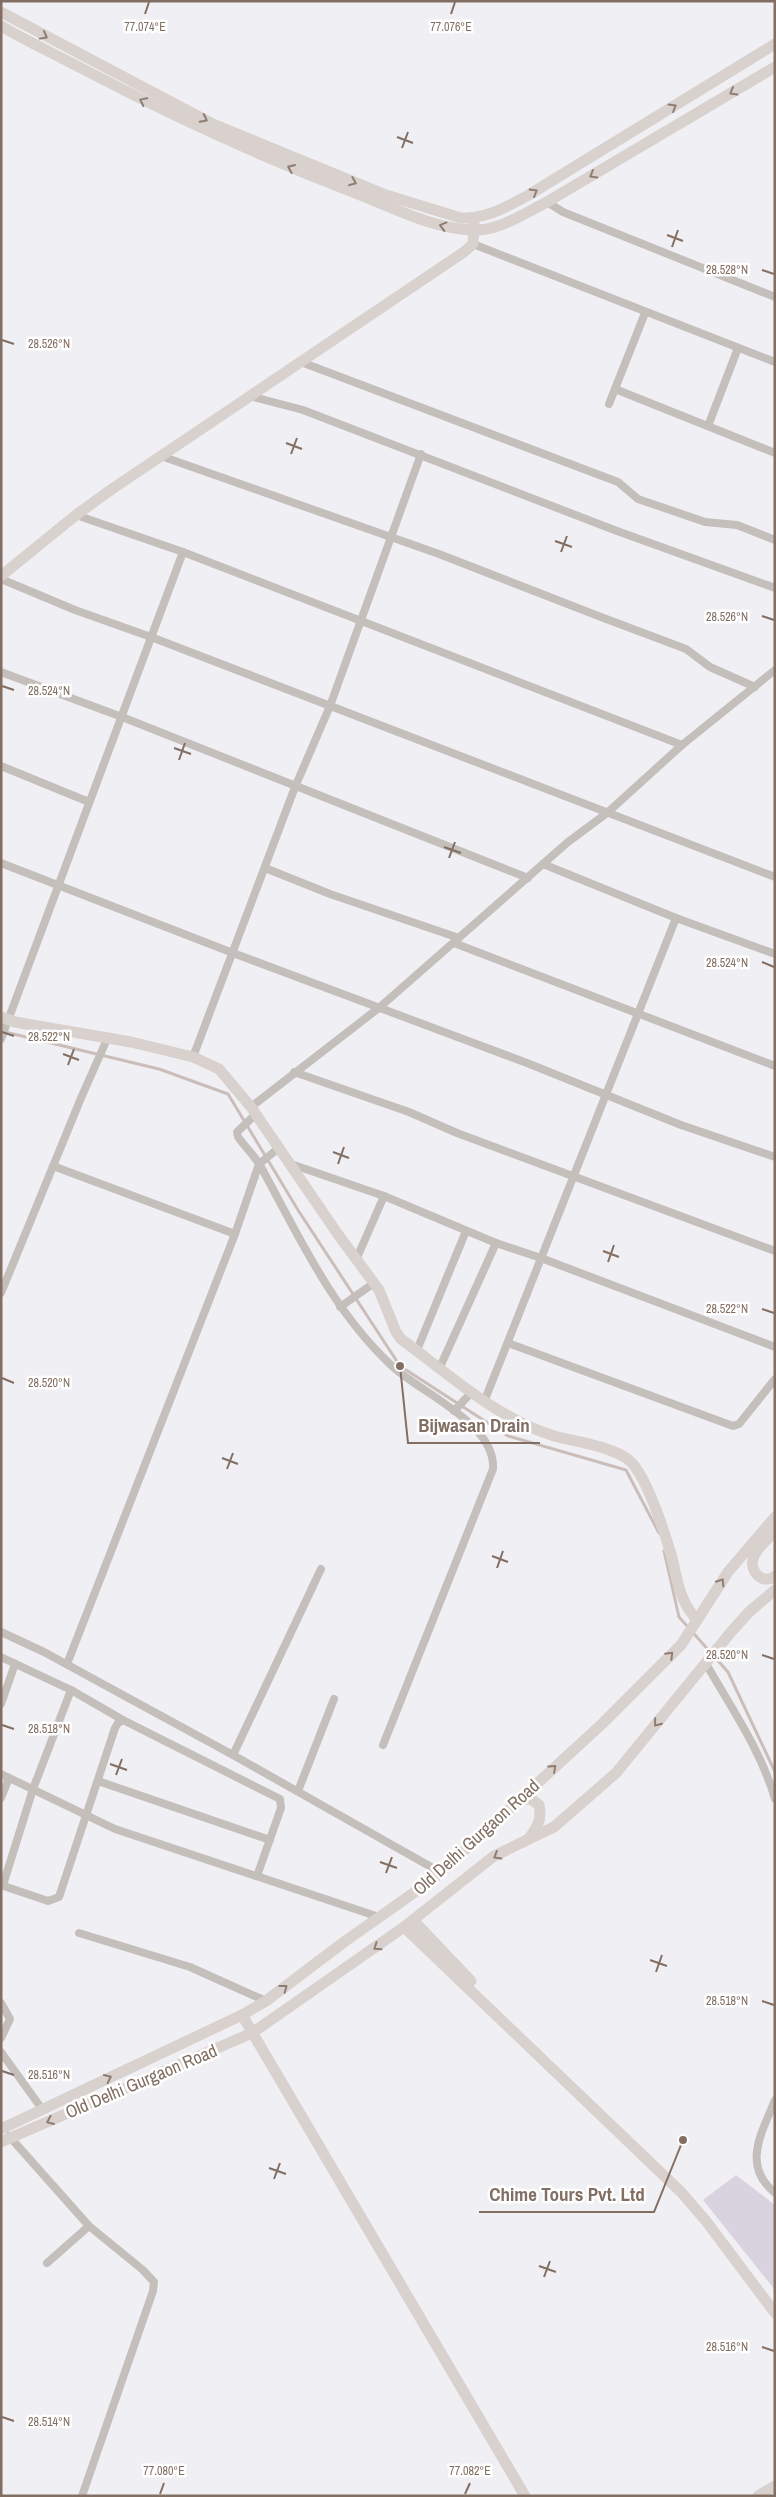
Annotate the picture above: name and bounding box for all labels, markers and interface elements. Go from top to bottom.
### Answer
text: 77.074°E [124,19,166,35]
text: 77.076°E [430,19,472,35]
one-way arrow [38,29,47,39]
one-way arrow [729,85,738,95]
one-way arrow [139,97,148,107]
one-way arrow [668,104,677,113]
one-way arrow [198,113,207,123]
one-way arrow [287,163,296,174]
one-way arrow [590,169,599,179]
one-way arrow [348,175,357,186]
one-way arrow [529,188,538,198]
one-way arrow [440,221,448,231]
text: 28.528°N [706,262,748,278]
text: 28.526°N [28,336,70,352]
text: 28.526°N [706,609,748,625]
text: 28.524°N [28,683,70,699]
text: 28.524°N [706,955,748,971]
text: 28.522°N [28,1029,70,1045]
text: 28.522°N [706,1301,748,1317]
text: 28.520°N [28,1375,70,1391]
callout: Bijwasan Drain [408,1409,540,1443]
text: Bijwasan Drain [418,1412,530,1438]
one-way arrow [715,1579,724,1588]
text: 28.520°N [706,1647,748,1663]
one-way arrow [665,1652,674,1661]
one-way arrow [653,1718,662,1727]
text: 28.518°N [28,1721,70,1737]
one-way arrow [548,1765,557,1774]
street label: Old Delhi Gurgaon Road [407,1773,545,1901]
one-way arrow [494,1849,503,1859]
one-way arrow [373,1941,383,1950]
one-way arrow [278,1985,287,1993]
text: 28.518°N [706,1993,748,2009]
street label: Old Delhi Gurgaon Road [61,2038,221,2124]
text: 28.516°N [28,2067,70,2083]
one-way arrow [103,2073,112,2084]
one-way arrow [46,2114,55,2125]
callout: Chime Tours Pvt. Ltd [479,2178,654,2212]
text: Chime Tours Pvt. Ltd [489,2181,645,2207]
text: 28.516°N [706,2339,748,2355]
text: 28.514°N [28,2414,70,2430]
text: 77.080°E [143,2463,185,2479]
text: 77.082°E [449,2463,491,2479]

